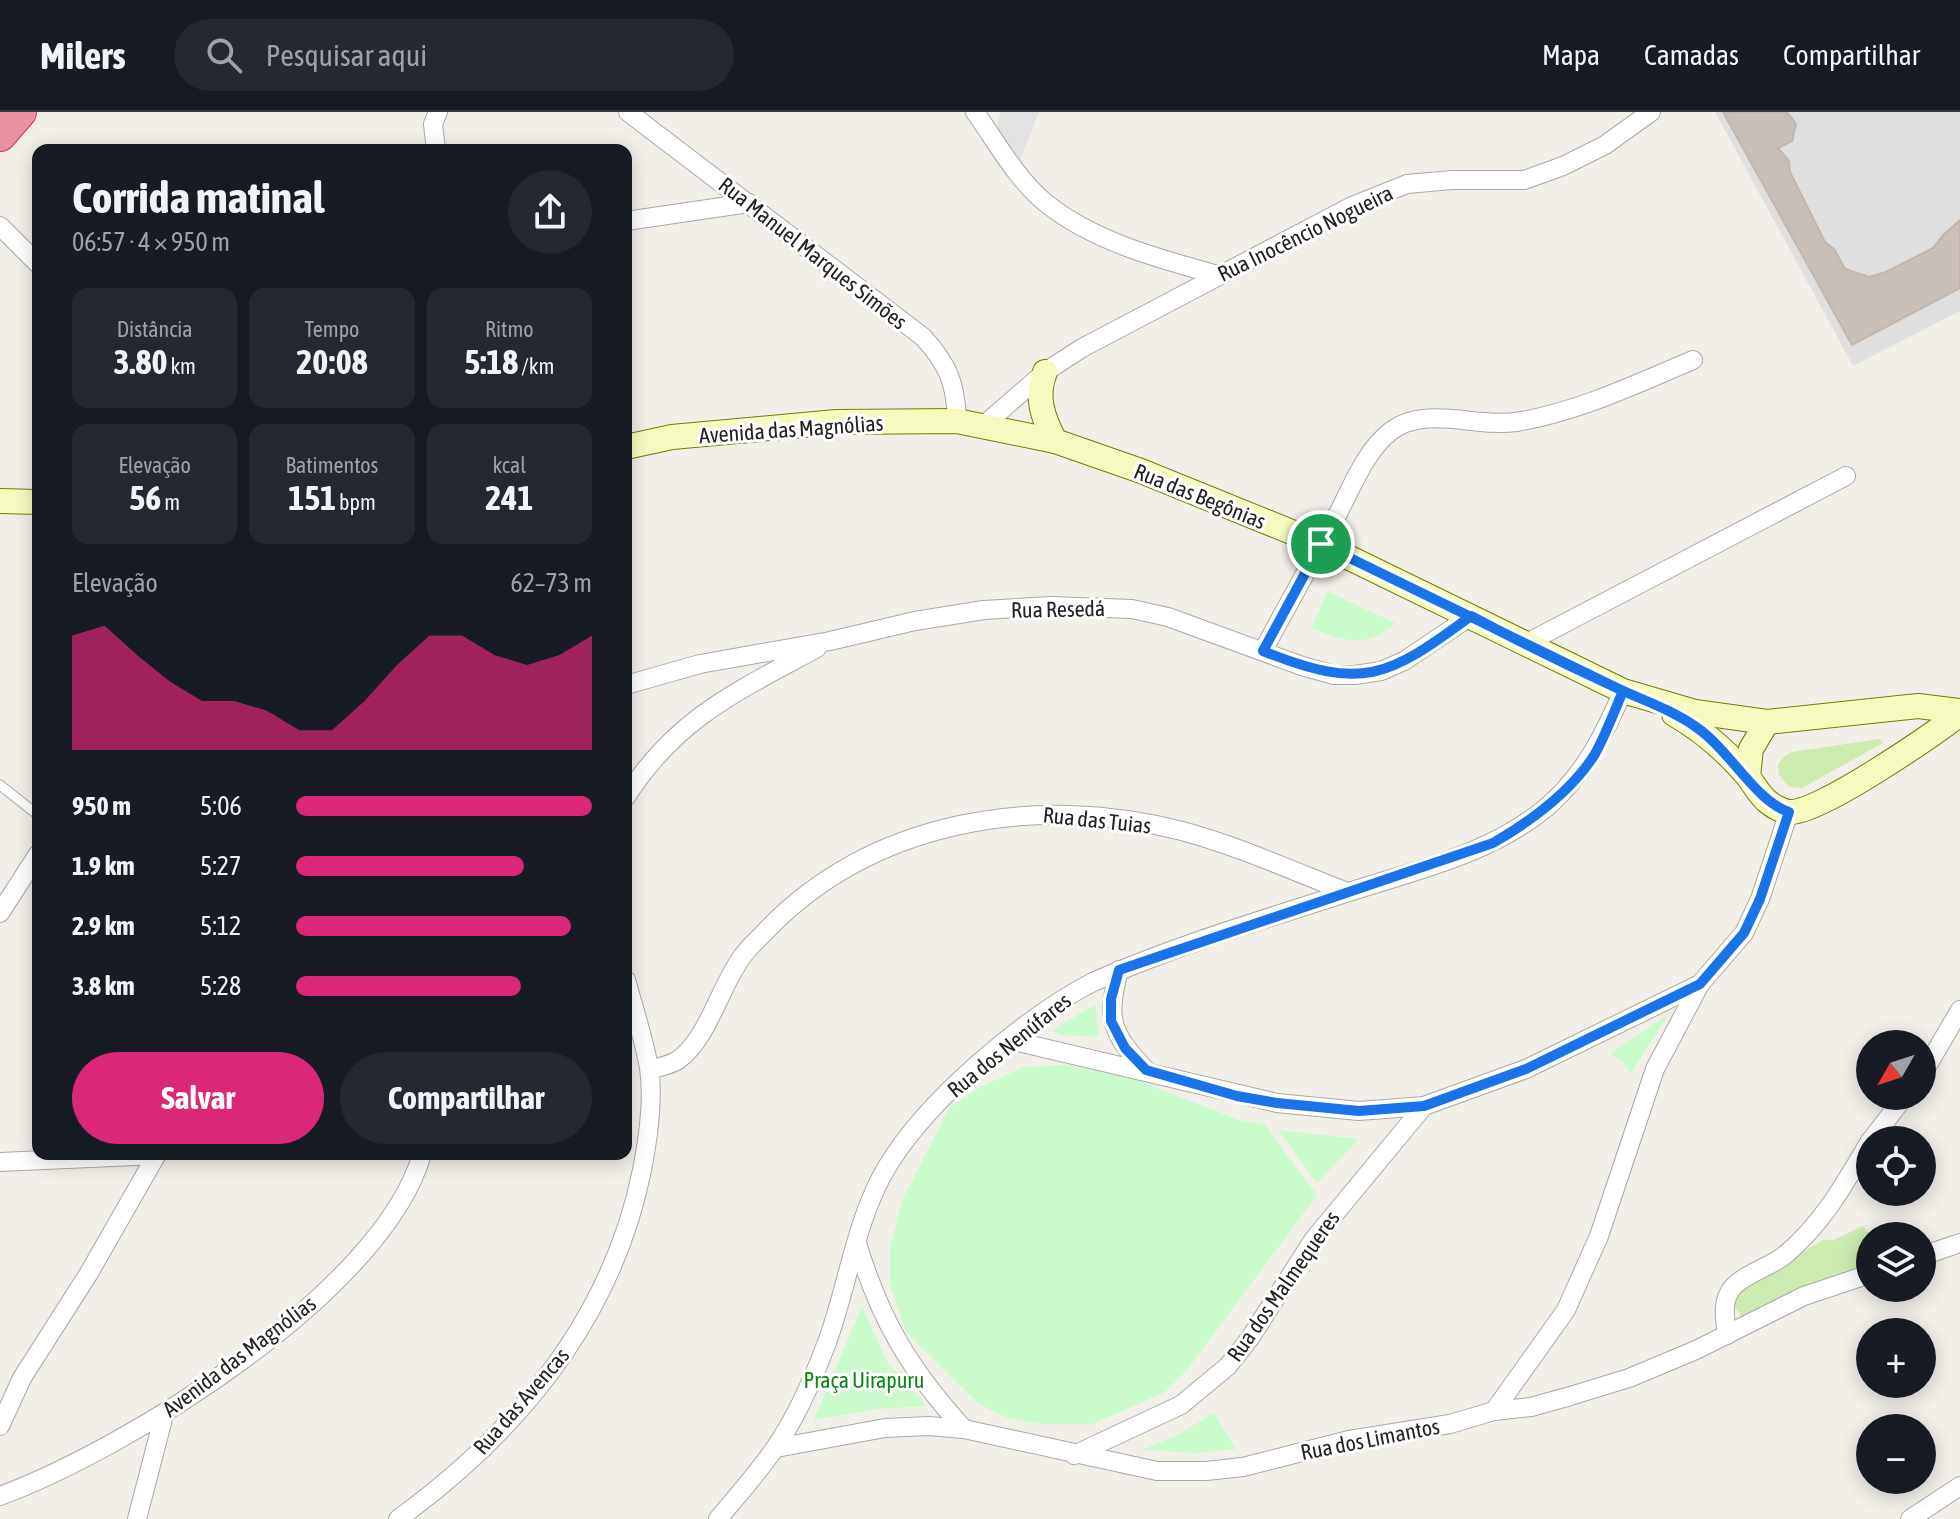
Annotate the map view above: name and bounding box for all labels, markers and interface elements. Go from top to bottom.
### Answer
search box [174,19,734,91]
icon: search [202,33,246,77]
text: Milers [40,34,126,77]
text: Pesquisar aqui [266,38,427,72]
text: Mapa [1542,39,1600,71]
text: Camadas [1644,39,1739,71]
text: Compartilhar [1783,39,1920,71]
button: share [508,170,592,254]
street label: Rua Manuel Marques Simões [714,171,912,335]
text: Corrida matinal [72,172,324,222]
street label: Rua Inocêncio Nogueira [1213,179,1397,287]
text: 06:57 · 4 × 950 m [72,227,230,257]
text: Distância [117,316,193,342]
text: Tempo [305,316,359,342]
text: Ritmo [485,316,534,342]
text: 3.80 [113,342,167,381]
text: 20:08 [296,342,368,381]
text: 5:18 [464,342,518,381]
text: km [167,353,196,379]
text: /km [518,353,554,379]
street label: Avenida das Magnólias [698,410,884,448]
text: Elevação [118,452,191,478]
text: Batimentos [286,452,378,478]
text: kcal [493,452,526,478]
street label: Rua das Begônias [1130,458,1270,534]
text: 56 [129,478,161,517]
text: 151 [288,478,336,517]
text: 241 [485,478,533,517]
text: m [161,489,180,515]
text: bpm [336,489,376,515]
pin [1287,510,1355,578]
icon: arrive [1299,522,1343,566]
text: Elevação [72,568,158,598]
text: 62–73 m [510,568,592,598]
street label: Rua Resedá [1011,595,1105,623]
text: 950 m [72,791,131,821]
text: 5:06 [200,791,242,821]
street label: Rua das Tuias [1042,801,1153,839]
text: 1.9 km [72,851,135,881]
text: 5:27 [200,851,241,881]
text: 2.9 km [72,911,135,941]
text: 5:12 [200,911,241,941]
text: 3.8 km [72,971,135,1001]
text: 5:28 [200,971,241,1001]
street label: Rua dos Nenúfares [942,987,1076,1103]
north arrow [1856,1030,1936,1110]
map controls [1856,1030,1936,1494]
button: Salvar [72,1052,324,1144]
button: Compartilhar [340,1052,592,1144]
button: locate [1856,1126,1936,1206]
street label: Rua dos Malmequeres [1221,1205,1345,1366]
button: layers [1856,1222,1936,1302]
street label: Avenida das Magnólias [157,1290,321,1422]
button: + [1856,1318,1936,1398]
street label: Rua das Avencas [468,1342,575,1460]
park label: Praça Uirapuru [804,1367,924,1393]
street label: Rua dos Limantos [1298,1413,1442,1465]
button: − [1856,1414,1936,1494]

